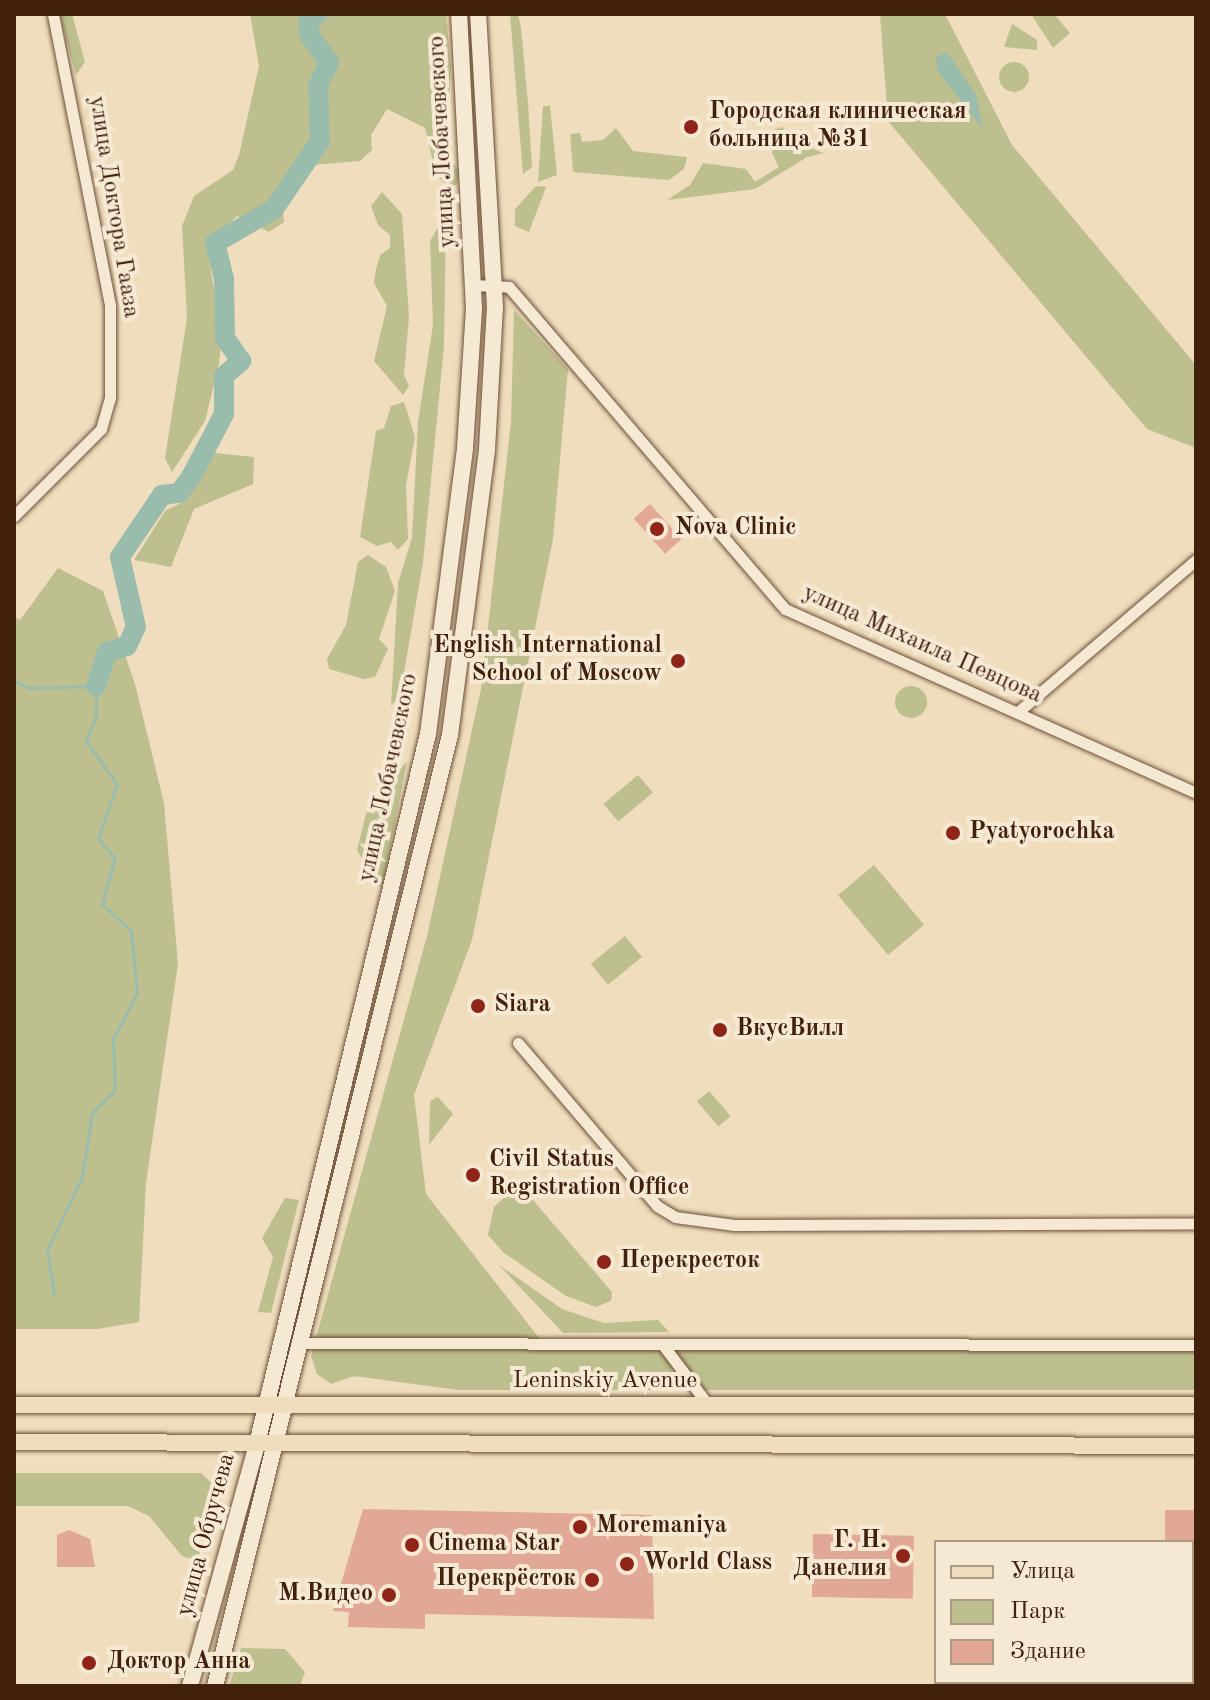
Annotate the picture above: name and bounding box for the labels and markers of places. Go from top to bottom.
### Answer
place label: Городская клиническая больница №31 [709,99,967,155]
marker: Городская клиническая больница №31 [680,116,702,138]
place label: Nova Clinic [675,515,797,543]
marker: Nova Clinic [646,518,668,540]
place label: English International School of Moscow [433,633,662,689]
marker: English International School of Moscow [669,652,687,670]
place label: Pyatyorochka [969,819,1115,847]
marker: Pyatyorochka [944,824,962,842]
place label: Siara [494,992,551,1020]
marker: Siara [469,997,487,1015]
place label: ВкусВилл [736,1016,844,1044]
marker: ВкусВилл [711,1021,729,1039]
place label: Civil Status Registration Office [489,1147,689,1203]
marker: Civil Status Registration Office [464,1166,482,1184]
place label: Перекресток [620,1248,760,1276]
marker: Перекресток [595,1253,613,1271]
place label: Moremaniya [596,1513,727,1541]
marker: Moremaniya [571,1518,589,1536]
place label: Г. Н. Данелия [793,1528,887,1584]
place label: Cinema Star [428,1531,560,1559]
marker: Cinema Star [403,1536,421,1554]
marker: Г. Н. Данелия [894,1547,912,1565]
place label: World Class [643,1550,772,1578]
marker: World Class [618,1555,636,1573]
place label: Перекрёсток [436,1566,576,1594]
marker: Перекрёсток [583,1571,601,1589]
place label: М.Видео [278,1581,373,1609]
marker: М.Видео [380,1586,398,1604]
place label: Доктор Анна [107,1649,250,1677]
marker: Доктор Анна [78,1652,100,1674]

